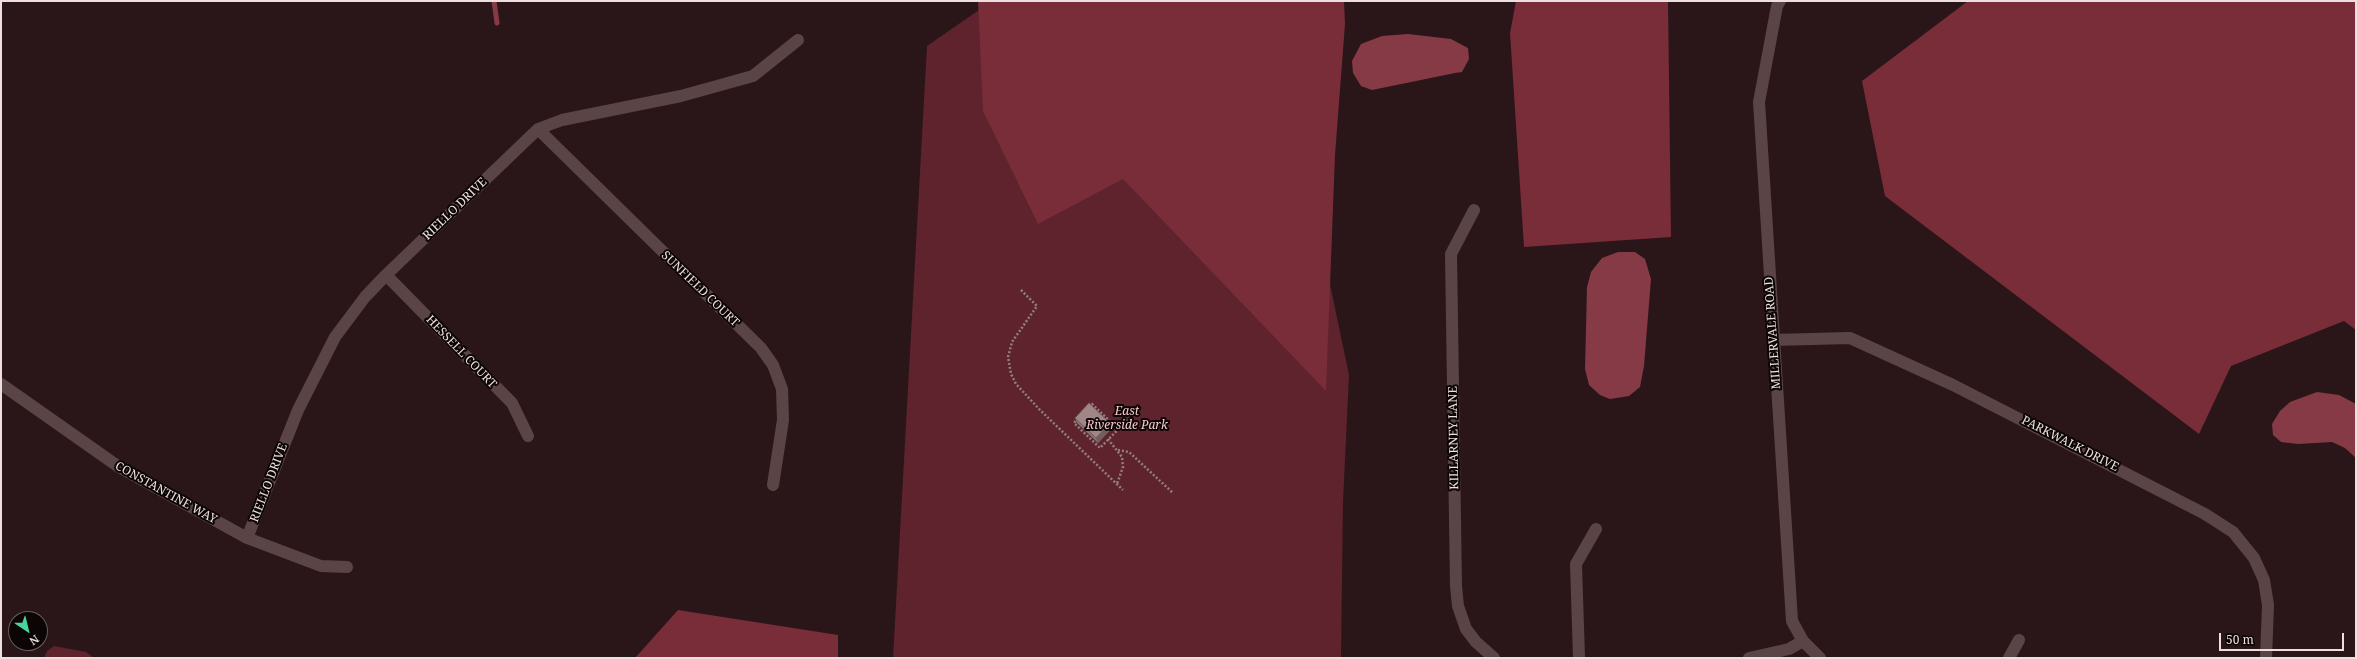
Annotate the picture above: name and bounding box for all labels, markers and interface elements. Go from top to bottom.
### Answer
street label: RIELLO DRIVE [420,175,490,243]
street label: SUNFIELD COURT [658,248,742,330]
street label: MILLERVALE ROAD [1762,276,1784,390]
street label: HESSELL COURT [423,313,499,391]
street label: KILLARNEY LANE [1446,386,1462,490]
park label: East Riverside Park [1086,405,1168,433]
street label: PARKWALK DRIVE [2019,413,2121,475]
street label: RIELLO DRIVE [247,442,291,524]
street label: CONSTANTINE WAY [113,459,219,527]
north arrow [8,611,48,651]
scale bar [2221,625,2346,651]
text: 50 m [2226,631,2254,648]
text: N [27,632,42,649]

